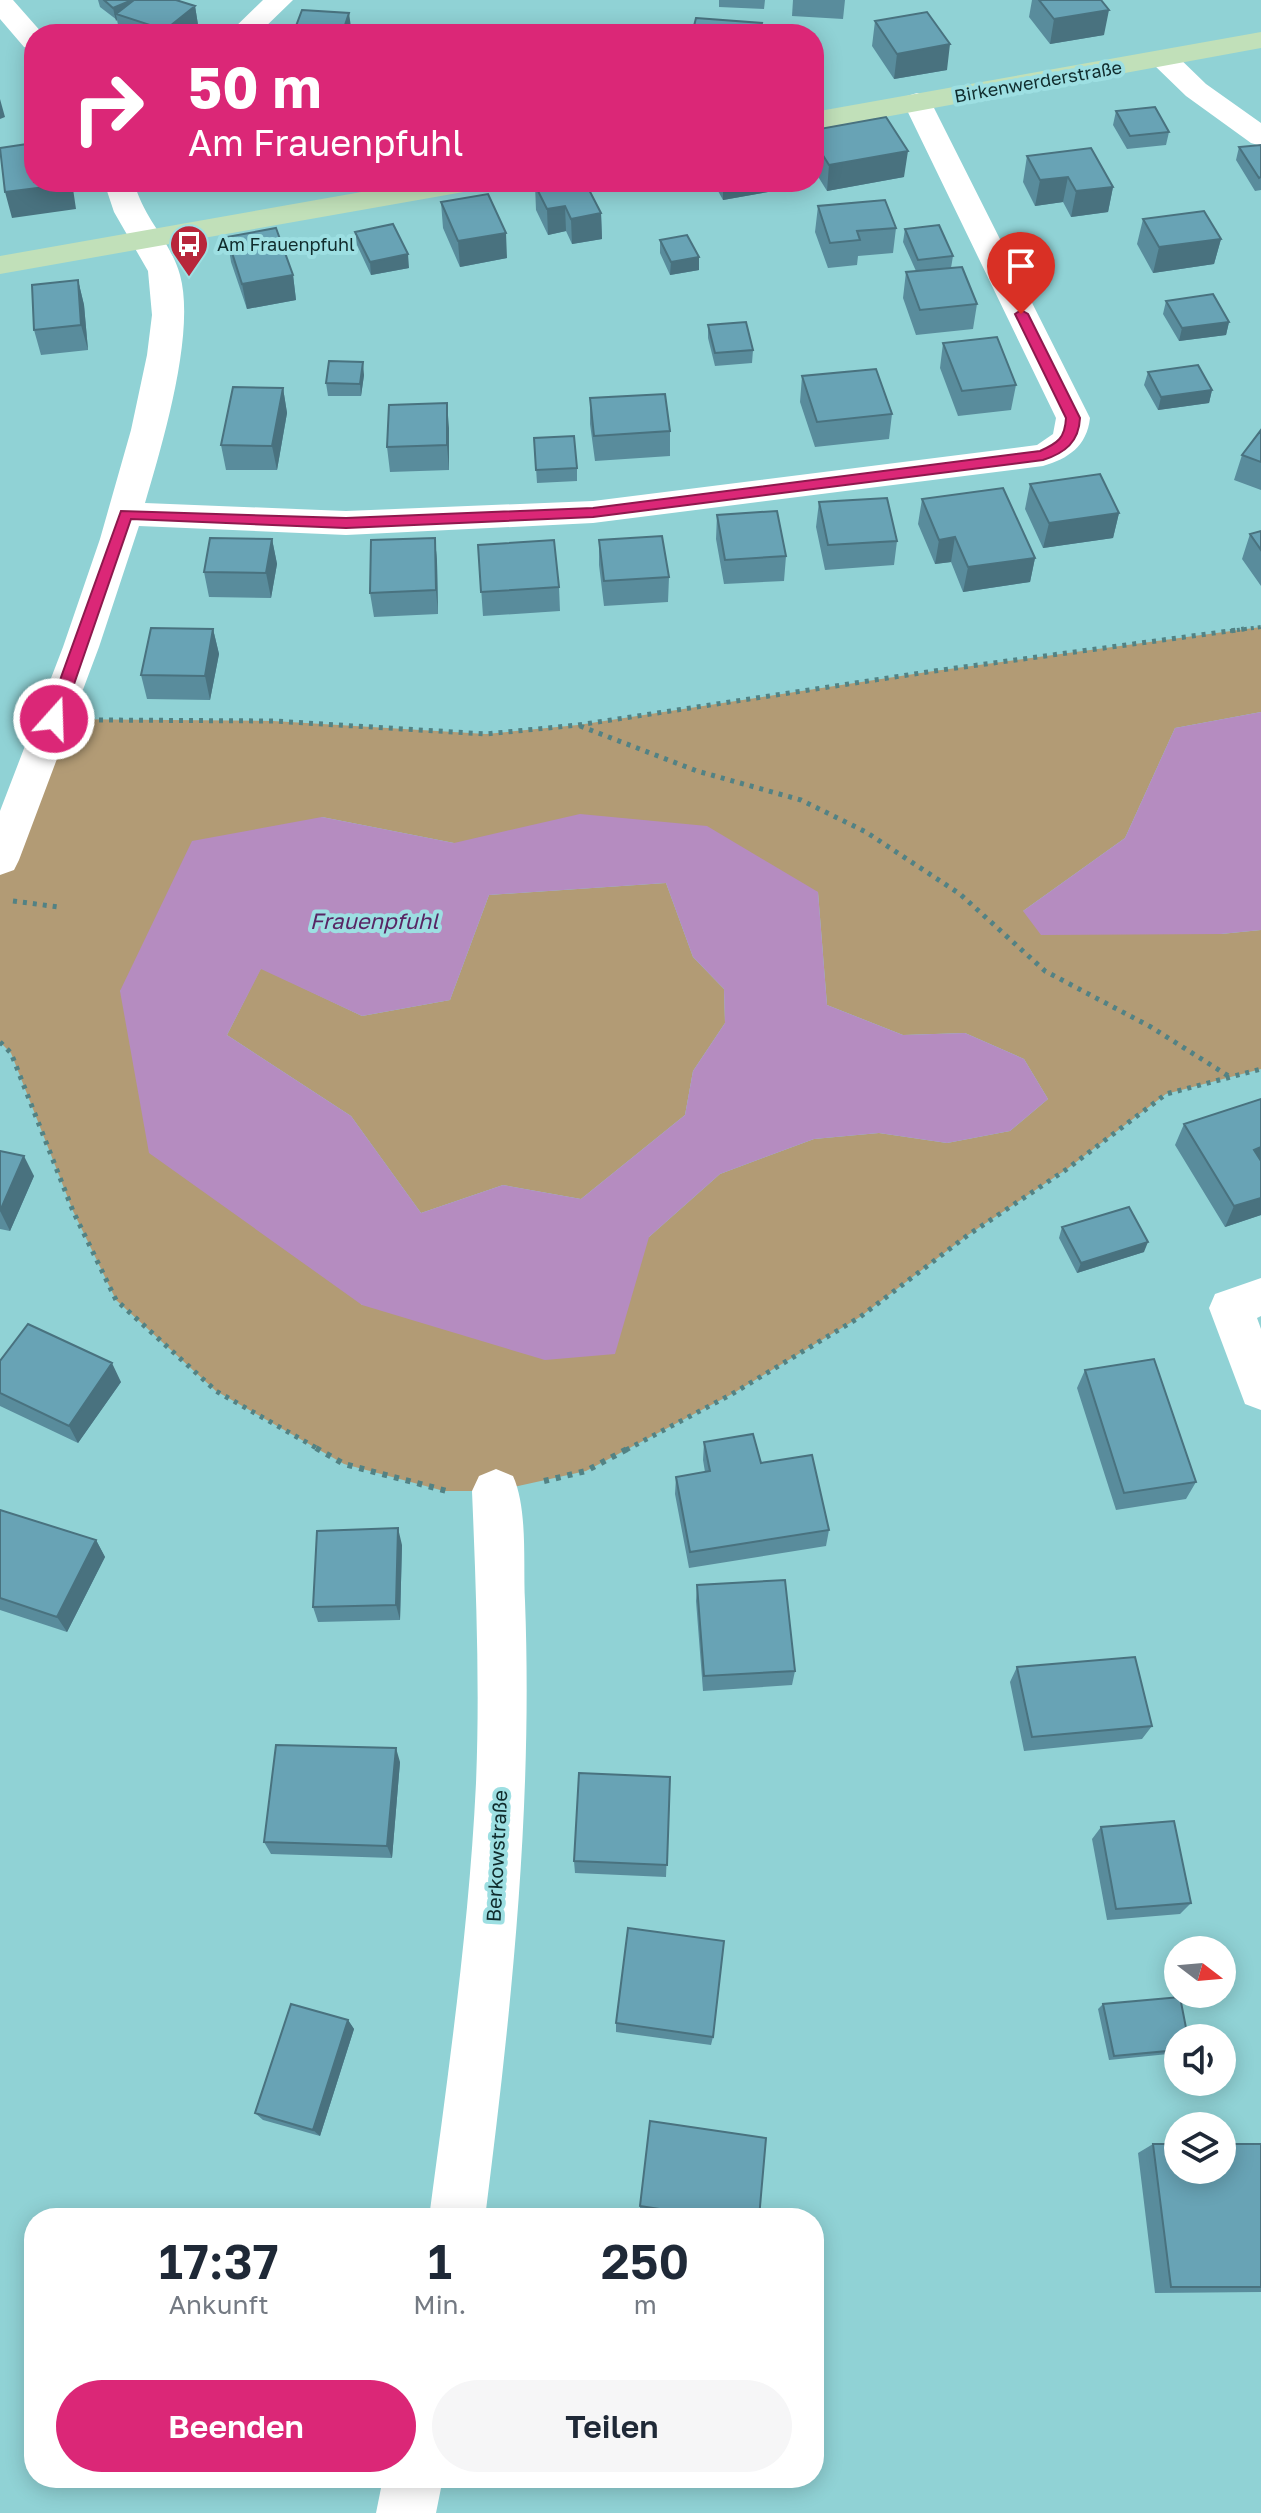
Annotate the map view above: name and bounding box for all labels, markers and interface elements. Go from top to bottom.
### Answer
text: 50 m [188,53,322,120]
street label: Birkenwerderstraße [952,55,1124,107]
icon: right [56,56,160,160]
text: Am Frauenpfuhl [188,121,464,164]
bus stop icon: Am Frauenpfuhl [168,223,210,278]
pin [987,232,1055,314]
place label: Am Frauenpfuhl [217,233,355,255]
icon: arrive [999,244,1043,288]
position arrow [12,677,96,761]
water label: Frauenpfuhl [310,907,439,934]
street label: Berkowstraße [481,1789,511,1923]
north arrow [1164,1936,1236,2008]
map controls [1164,1936,1236,2184]
button: sound [1164,2024,1236,2096]
button: layers [1164,2112,1236,2184]
text: 17:37 [159,2232,279,2290]
text: 1 [428,2232,452,2290]
text: 250 [601,2232,689,2290]
text: Ankunft [169,2289,269,2320]
text: Min. [413,2289,466,2320]
text: m [634,2289,657,2320]
button: Beenden [56,2380,416,2472]
button: Teilen [432,2380,792,2472]

